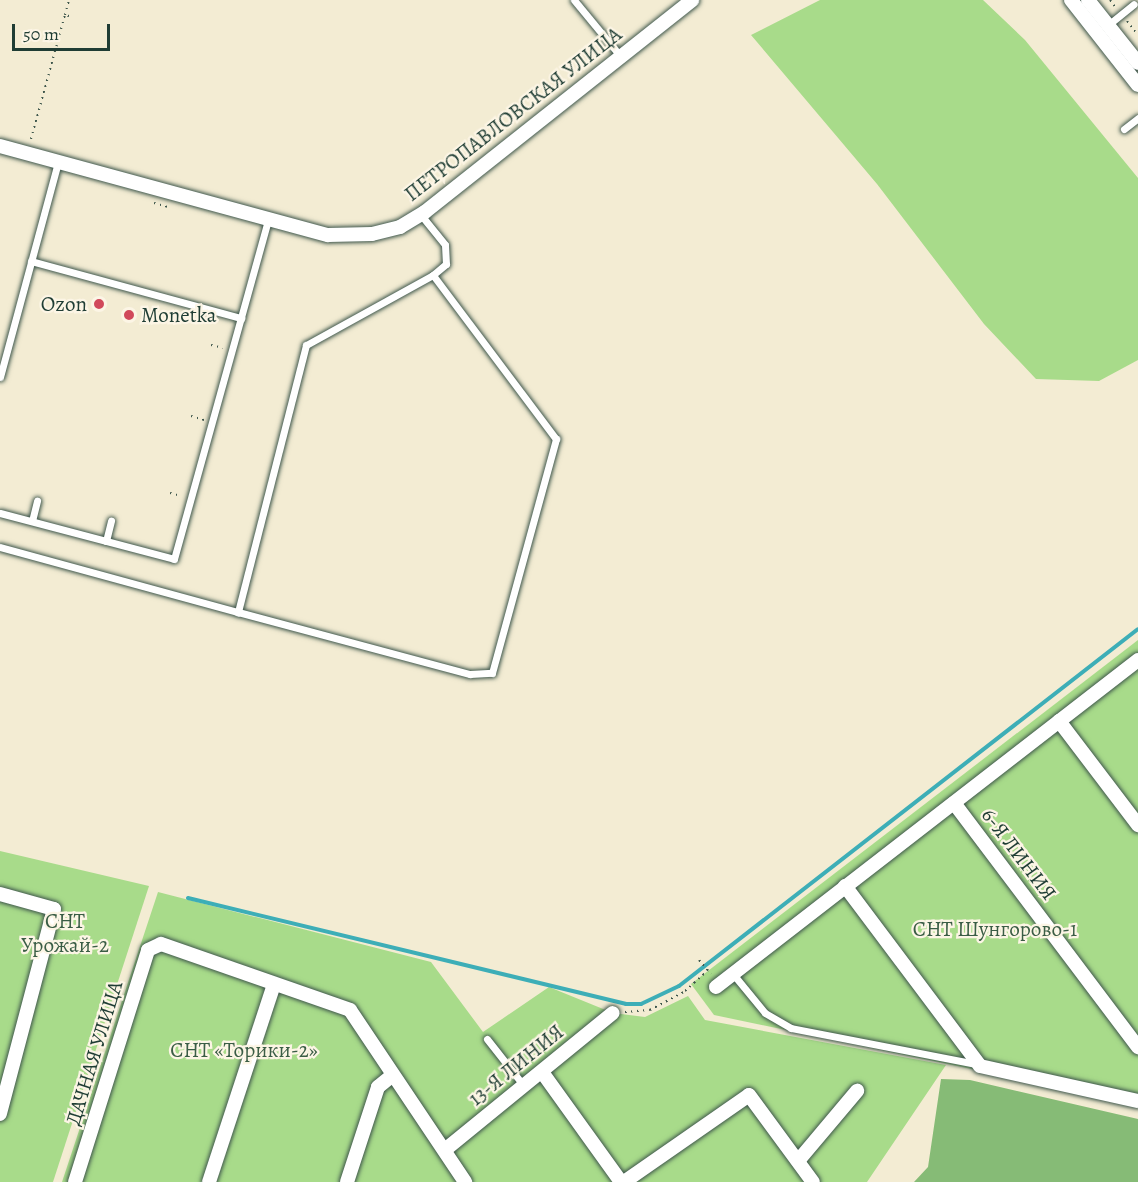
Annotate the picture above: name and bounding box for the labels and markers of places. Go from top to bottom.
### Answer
place label: Ozon [41,291,87,317]
marker: Ozon [92,297,106,311]
place label: Monetka [141,302,216,328]
marker: Monetka [122,308,136,322]

